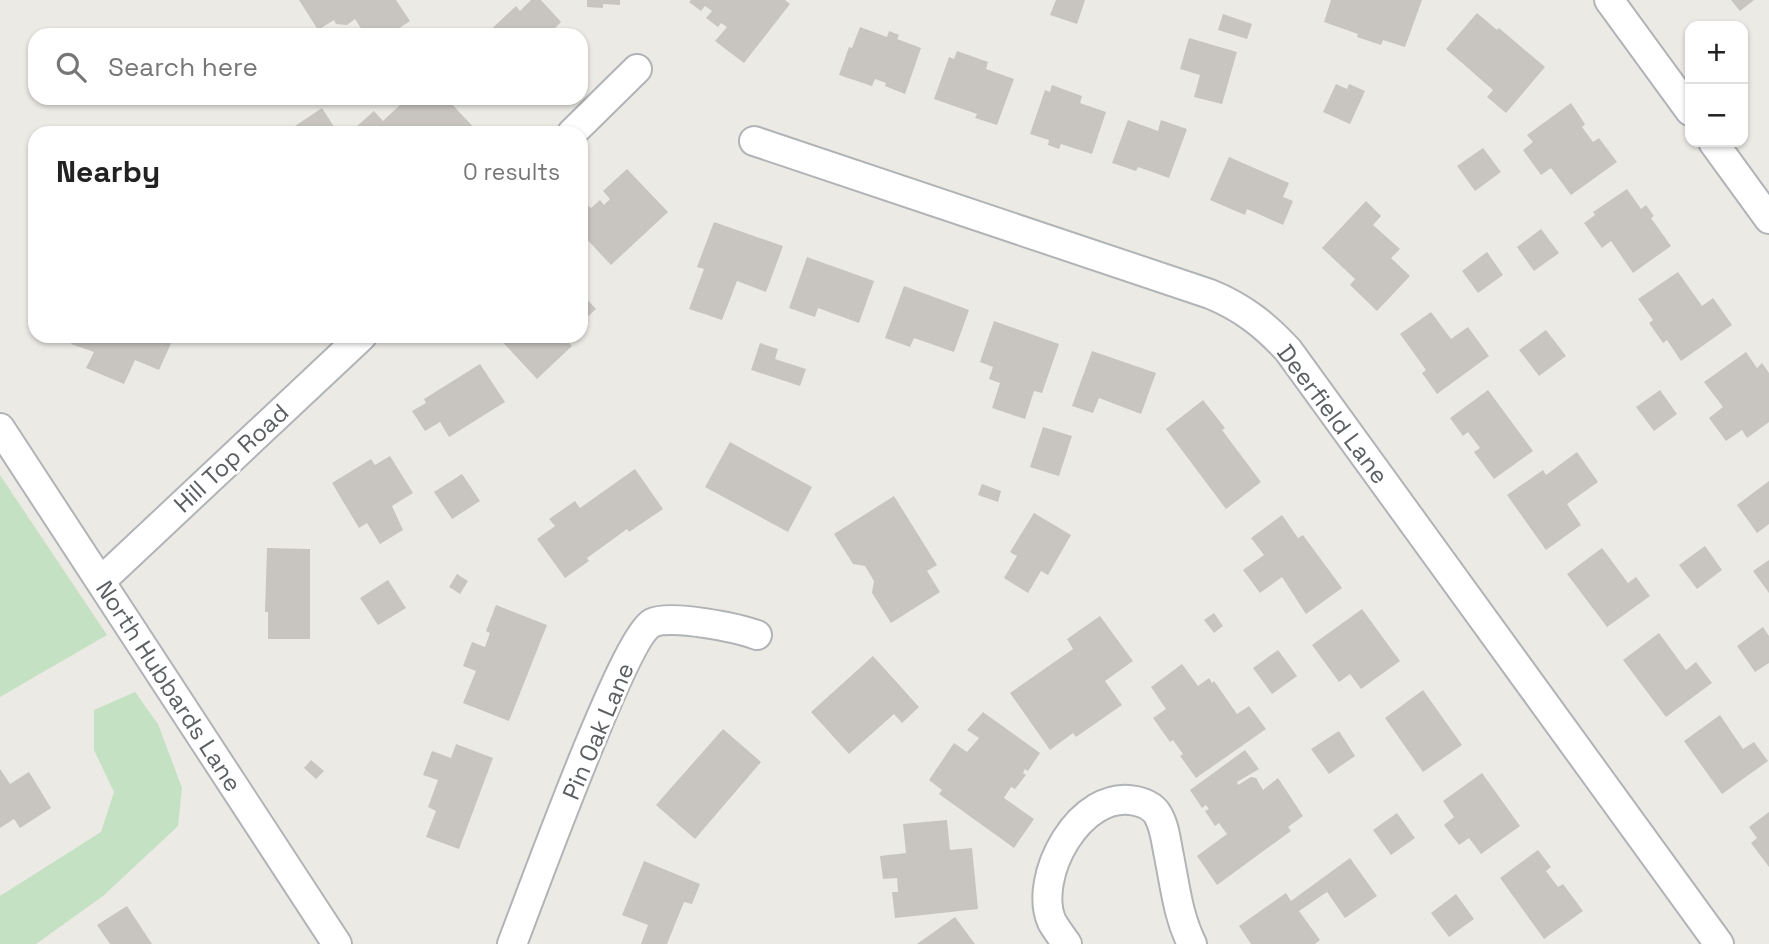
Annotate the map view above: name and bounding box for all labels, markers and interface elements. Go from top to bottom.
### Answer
map controls [1685,21,1748,147]
button: + [1685,21,1748,84]
search box [28,28,588,105]
icon: search [52,48,90,86]
text: Search here [108,50,258,84]
button: − [1685,84,1748,147]
text: Nearby [56,152,160,191]
text: 0 results [463,157,560,187]
street label: Deerfield Lane [1270,338,1396,490]
street label: Hill Top Road [167,397,295,519]
street label: North Hubbards Lane [89,575,249,797]
street label: Pin Oak Lane [555,658,641,804]

